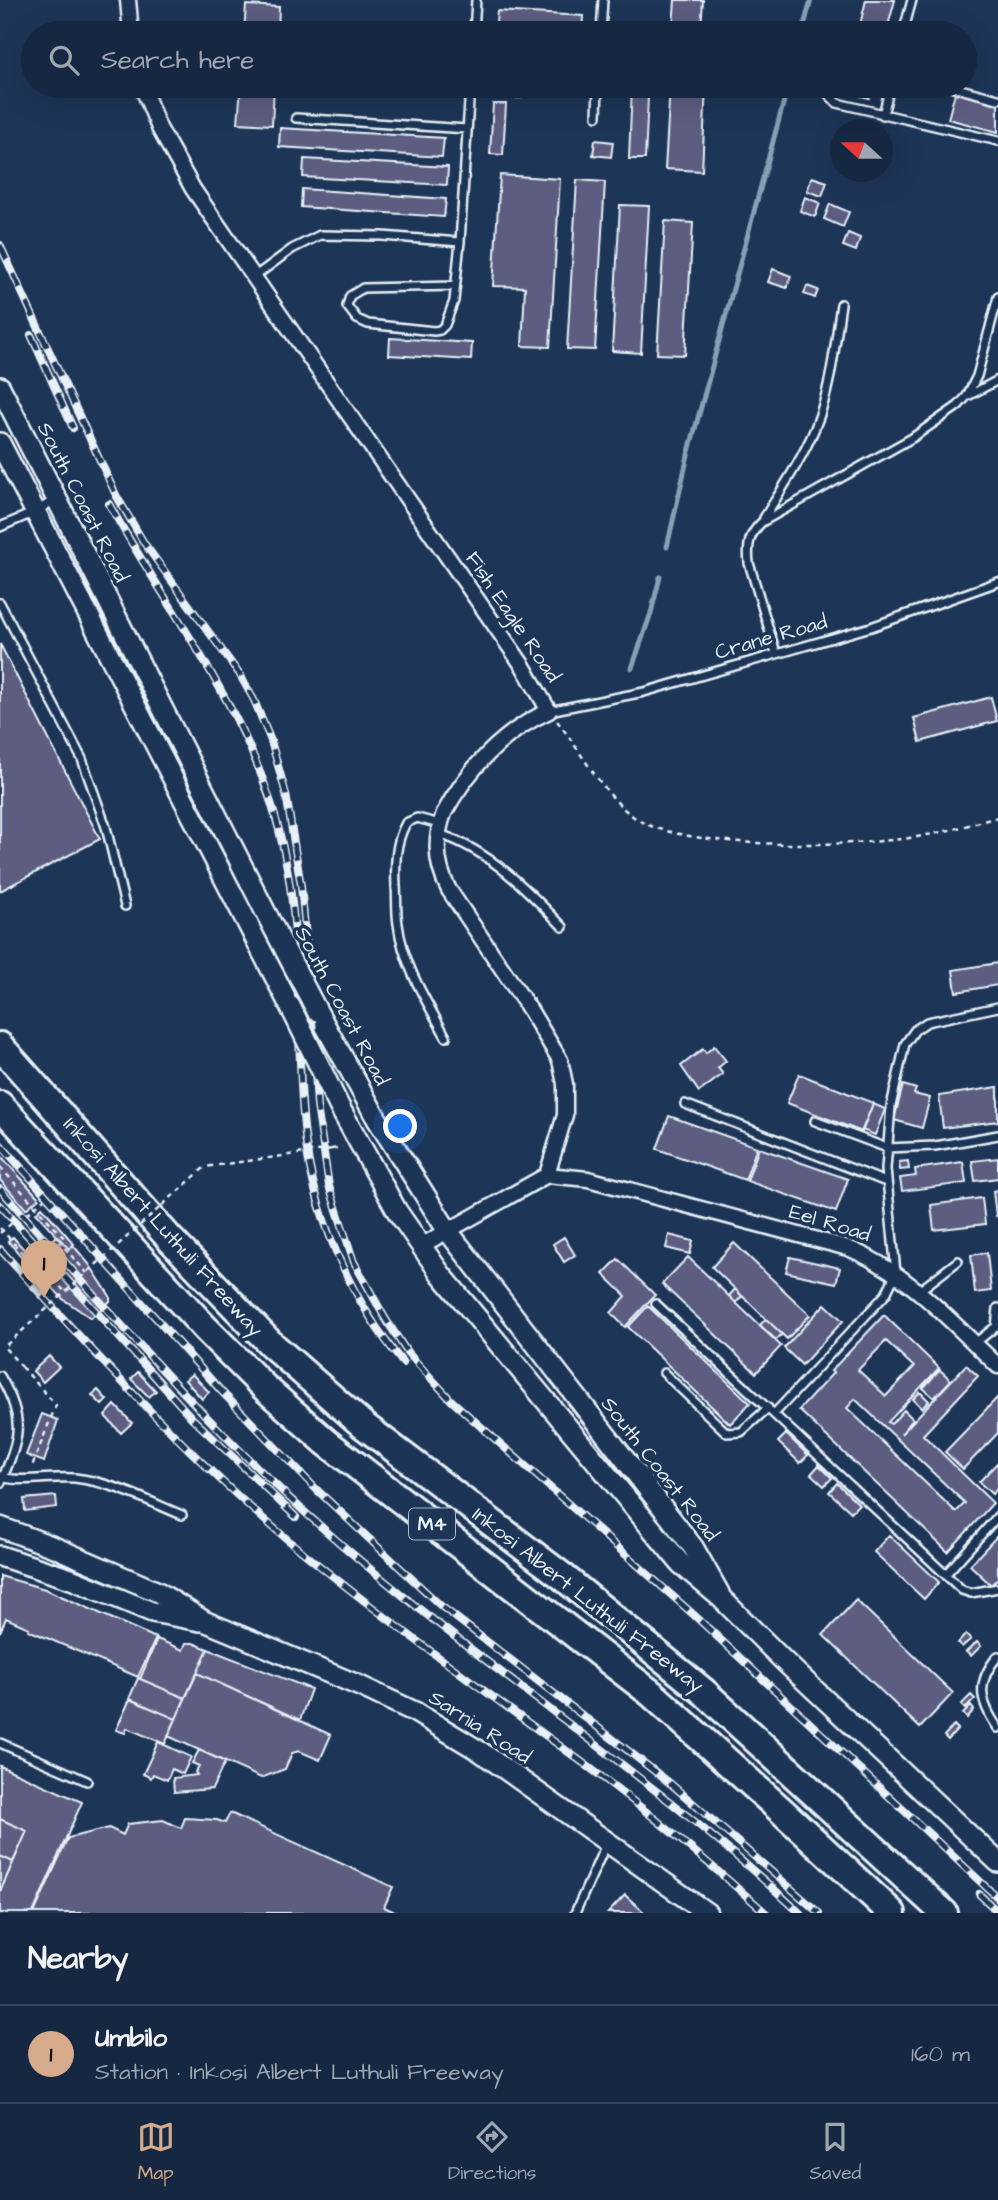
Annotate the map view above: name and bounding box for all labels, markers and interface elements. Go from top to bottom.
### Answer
search box [21,21,977,98]
icon: search [45,41,83,79]
text: Search here [101,42,254,78]
north arrow [830,119,893,182]
street label: South Coast Road [30,417,136,587]
street label: Fish Eagle Road [457,546,568,690]
street label: Crane Road [711,607,831,667]
street label: South Coast Road [288,921,396,1091]
your location [383,1109,417,1143]
street label: Inkosi Albert Luthuli Freeway [55,1111,270,1345]
street label: Eel Road [786,1197,874,1249]
pin: 1 [21,1240,67,1298]
street label: South Coast Road [594,1391,726,1548]
street label: Inkosi Albert Luthuli Freeway [465,1500,710,1702]
road number: M4 [409,1508,455,1540]
street label: Sarnia Road [423,1683,537,1771]
text: Nearby [28,1938,128,1980]
text: Umbilo [95,2020,167,2056]
text: 1 [50,2038,52,2070]
text: 160 m [911,2038,970,2070]
text: Station · Inkosi Albert Luthuli Freeway [95,2056,504,2088]
tab: Map [137,2118,175,2187]
tab: Directions [448,2118,536,2187]
tab: Saved [810,2118,861,2187]

